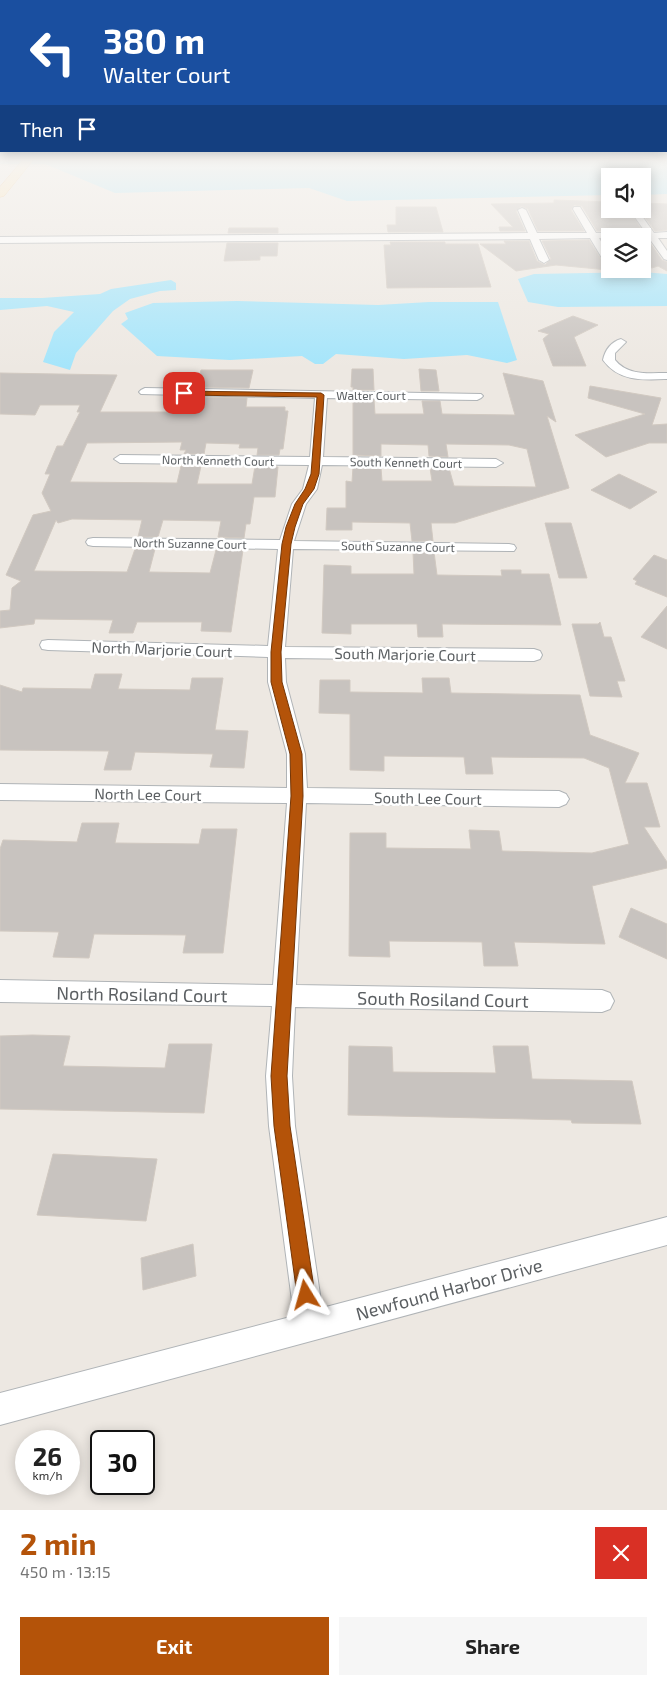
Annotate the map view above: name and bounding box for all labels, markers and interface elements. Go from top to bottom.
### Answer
text: 380 m [103,19,205,61]
icon: left [20,20,85,85]
text: Walter Court [103,61,230,87]
icon: arrive [73,115,101,143]
text: Then [20,118,63,141]
map controls [601,168,651,278]
button: sound [601,168,651,218]
button: layers [601,228,651,278]
pin [163,372,205,414]
icon: arrive [170,379,198,407]
street label: Walter Court [336,388,406,402]
street label: North Kenneth Court [162,452,275,468]
street label: South Kenneth Court [350,454,463,470]
street label: North Suzanne Court [133,535,247,551]
street label: South Suzanne Court [341,538,455,554]
street label: North Marjorie Court [91,638,233,661]
street label: South Marjorie Court [334,644,476,665]
street label: North Lee Court [94,784,202,804]
street label: South Lee Court [374,788,482,808]
street label: North Rosiland Court [56,982,228,1006]
street label: South Rosiland Court [357,987,529,1011]
street label: Newfound Harbor Drive [353,1253,545,1325]
position arrow [279,1268,331,1320]
speed limit sign: 30 [90,1430,155,1495]
text: 26 [33,1441,62,1471]
text: km/h [33,1468,62,1482]
text: 2 min [20,1525,97,1561]
button: close [595,1527,647,1579]
text: 450 m · 13:15 [20,1562,111,1581]
button: Exit [20,1617,329,1675]
button: Share [339,1617,647,1675]

